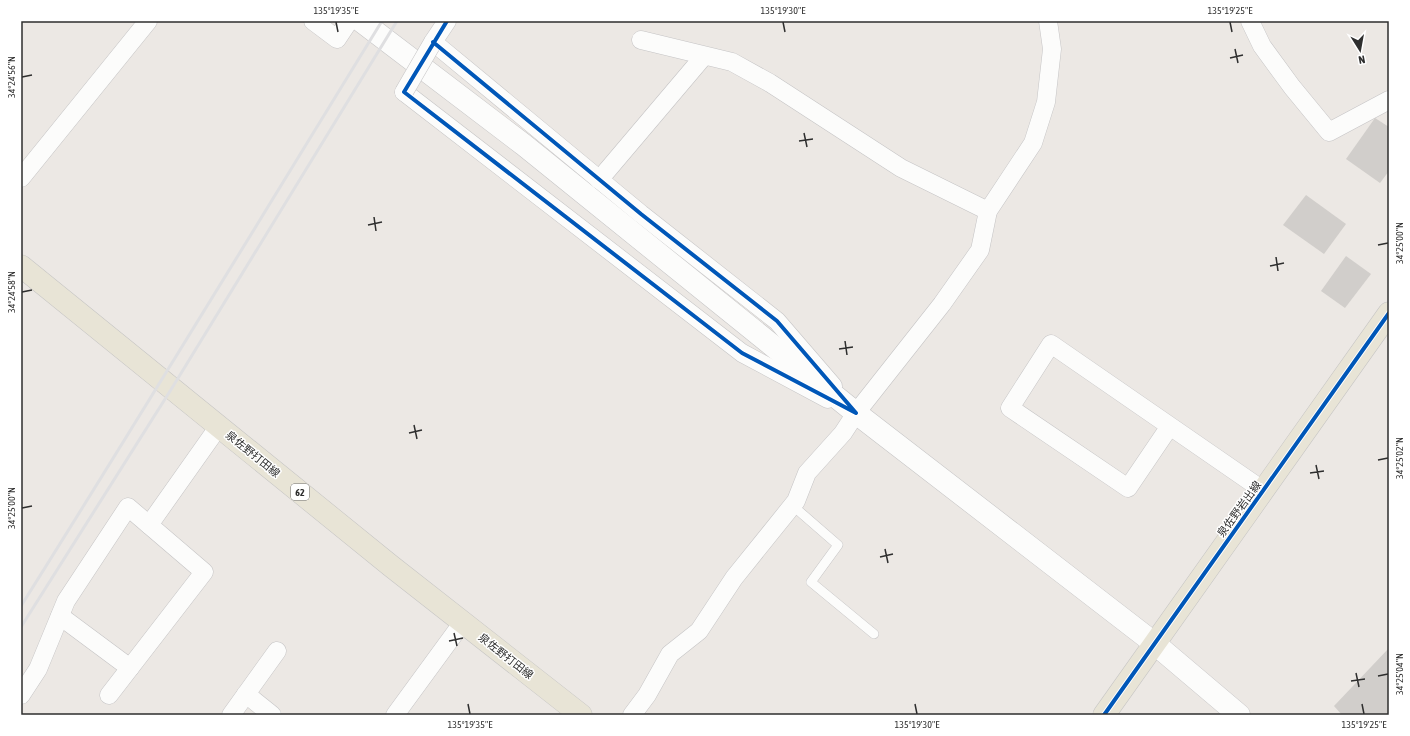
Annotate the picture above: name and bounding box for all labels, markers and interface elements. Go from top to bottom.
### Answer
text: 135°19'35"E [314,5,359,16]
text: 135°19'30"E [761,5,806,16]
text: 135°19'25"E [1208,5,1253,16]
north arrow [1340,30,1380,70]
text: N [1358,53,1366,66]
text: 34°24'56"N [6,56,17,98]
text: 34°25'00"N [1394,222,1405,264]
text: 34°24'58"N [6,271,17,313]
street label: 泉佐野打田線 [224,429,282,479]
text: 34°25'02"N [1394,437,1405,479]
street label: 泉佐野岩出線 [1215,479,1263,539]
road number: 62 [291,484,309,500]
text: 34°25'00"N [6,487,17,529]
street label: 泉佐野打田線 [476,631,536,681]
text: 34°25'04"N [1394,653,1405,695]
text: 135°19'35"E [448,719,493,730]
text: 135°19'30"E [895,719,940,730]
text: 135°19'25"E [1342,719,1387,730]

